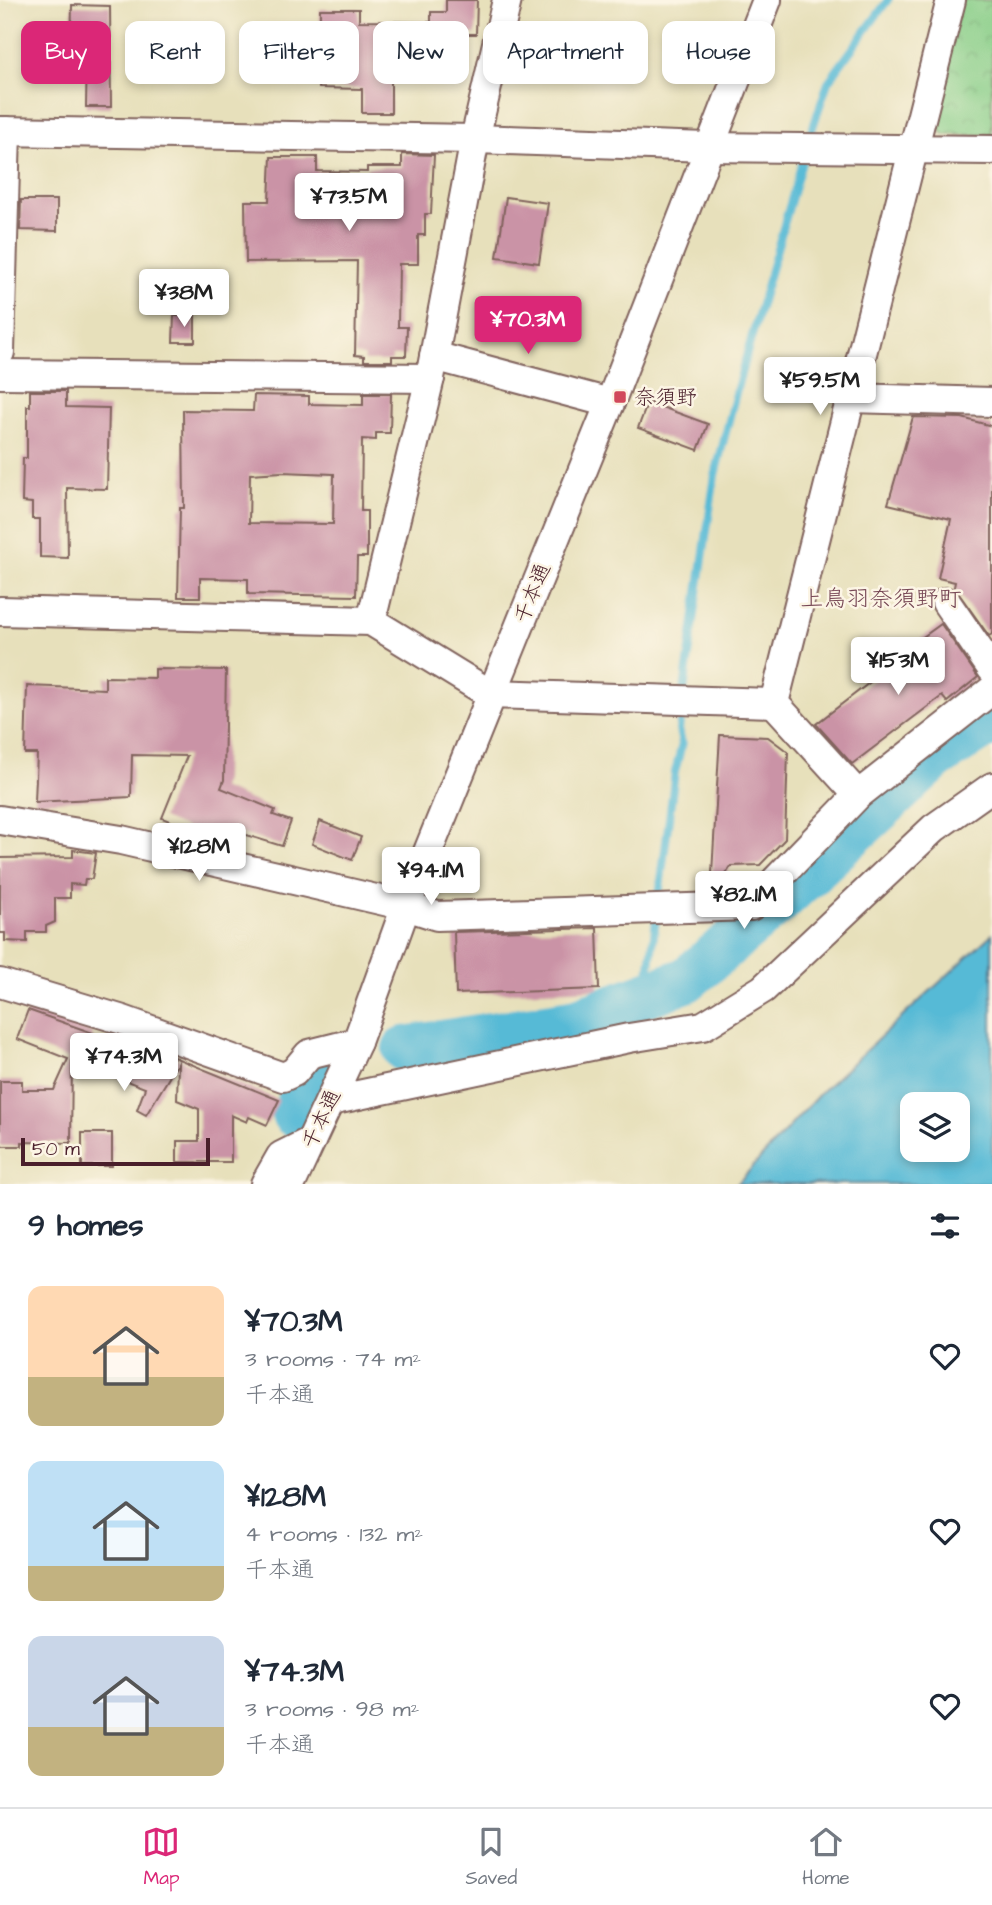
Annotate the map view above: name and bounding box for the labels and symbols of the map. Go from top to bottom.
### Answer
pin: ¥73.5M [292,174,406,233]
pin: ¥38M [143,270,225,329]
pin: ¥70.3M [471,296,585,356]
pin: ¥59.5M [763,358,877,417]
place label: 奈須野 [634,383,697,412]
marker: 奈須野 [612,389,628,405]
street label: 千本通 [507,559,558,628]
district label: 上鳥羽奈須野町 [801,583,962,615]
pin: ¥153M [849,638,947,697]
pin: ¥128M [150,824,248,883]
pin: ¥94.1M [374,848,488,907]
pin: ¥82.1M [687,872,801,931]
pin: ¥74.3M [67,1034,181,1093]
street label: 千本通 [295,1085,348,1154]
scale bar [21,1135,210,1167]

